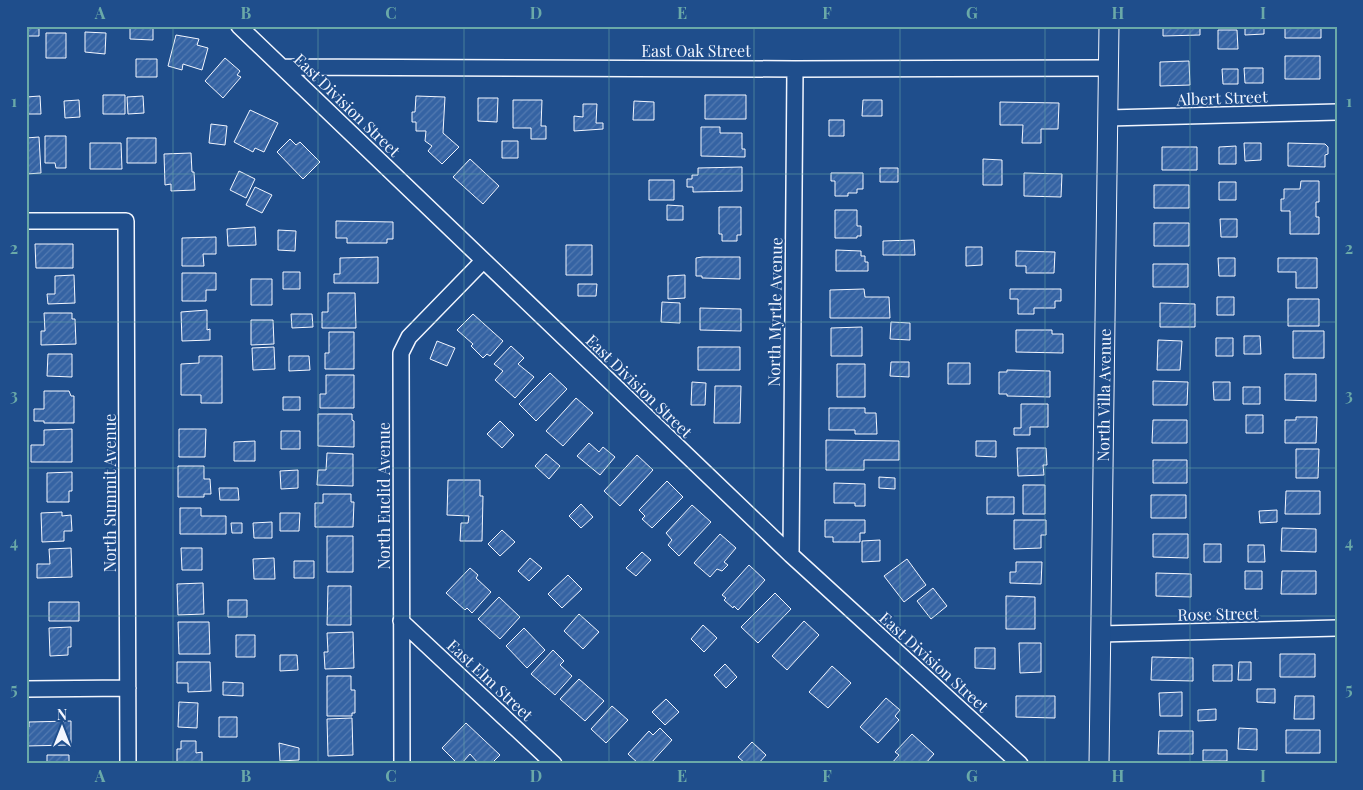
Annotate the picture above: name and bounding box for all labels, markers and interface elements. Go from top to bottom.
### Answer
text: A [94,2,106,23]
text: B [241,2,252,23]
text: C [385,2,397,23]
text: D [530,2,542,23]
text: E [677,2,687,23]
text: F [822,2,832,23]
text: G [966,2,978,23]
text: H [1112,2,1125,23]
text: I [1260,2,1266,23]
street label: East Oak Street [641,40,751,61]
street label: East Division Street [290,48,405,161]
street label: Albert Street [1175,85,1268,110]
text: 1 [11,90,17,111]
text: 1 [1346,90,1352,111]
text: 2 [10,237,18,258]
street label: North Myrtle Avenue [763,237,786,387]
text: 2 [1345,237,1353,258]
street label: North Villa Avenue [1092,328,1115,462]
street label: East Division Street [582,329,697,442]
text: 3 [10,384,18,405]
text: 3 [1345,384,1353,405]
street label: North Summit Avenue [99,414,120,572]
street label: North Euclid Avenue [373,422,394,570]
text: 4 [10,531,18,552]
text: 4 [1345,531,1353,552]
street label: Rose Street [1177,602,1259,625]
street label: East Division Street [875,607,994,717]
street label: East Elm Street [443,635,538,725]
text: 5 [10,678,18,699]
text: 5 [1345,678,1353,699]
north arrow [38,702,88,752]
text: N [57,705,67,724]
text: A [94,765,106,786]
text: B [241,765,252,786]
text: C [385,765,397,786]
text: D [530,765,542,786]
text: E [677,765,687,786]
text: F [822,765,832,786]
text: G [966,765,978,786]
text: H [1112,765,1125,786]
text: I [1260,765,1266,786]

